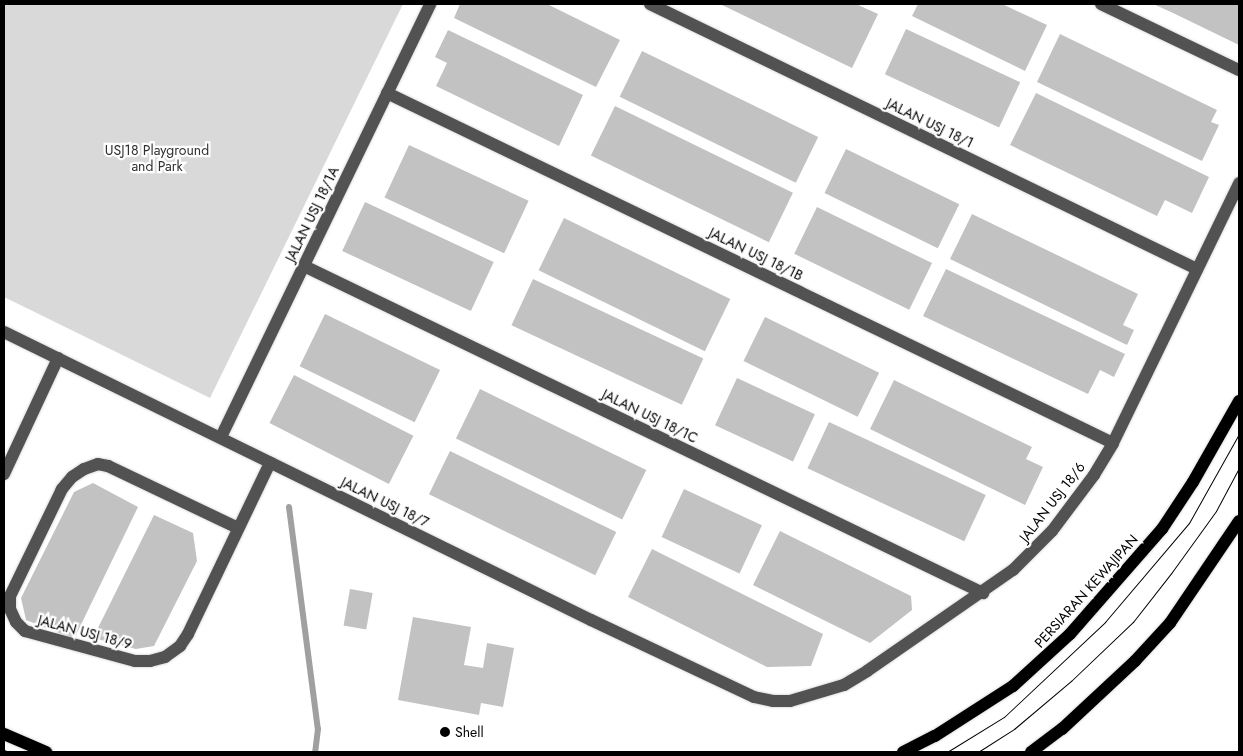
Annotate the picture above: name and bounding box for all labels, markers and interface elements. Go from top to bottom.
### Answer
street label: JALAN USJ 18/1 [884,95,976,151]
park label: USJ18 Playground and Park [105,142,209,174]
street label: JALAN USJ 18/1A [282,164,342,264]
street label: JALAN USJ 18/1B [706,224,806,284]
street label: JALAN USJ 18/1C [599,386,701,446]
street label: JALAN USJ 18/6 [1016,459,1088,545]
street label: JALAN USJ 18/7 [338,473,432,531]
street label: PERSIARAN KEWAJIPAN [1031,531,1141,651]
street label: JALAN USJ 18/9 [36,611,134,653]
place label: Shell [455,724,484,740]
marker: Shell [439,726,451,738]

